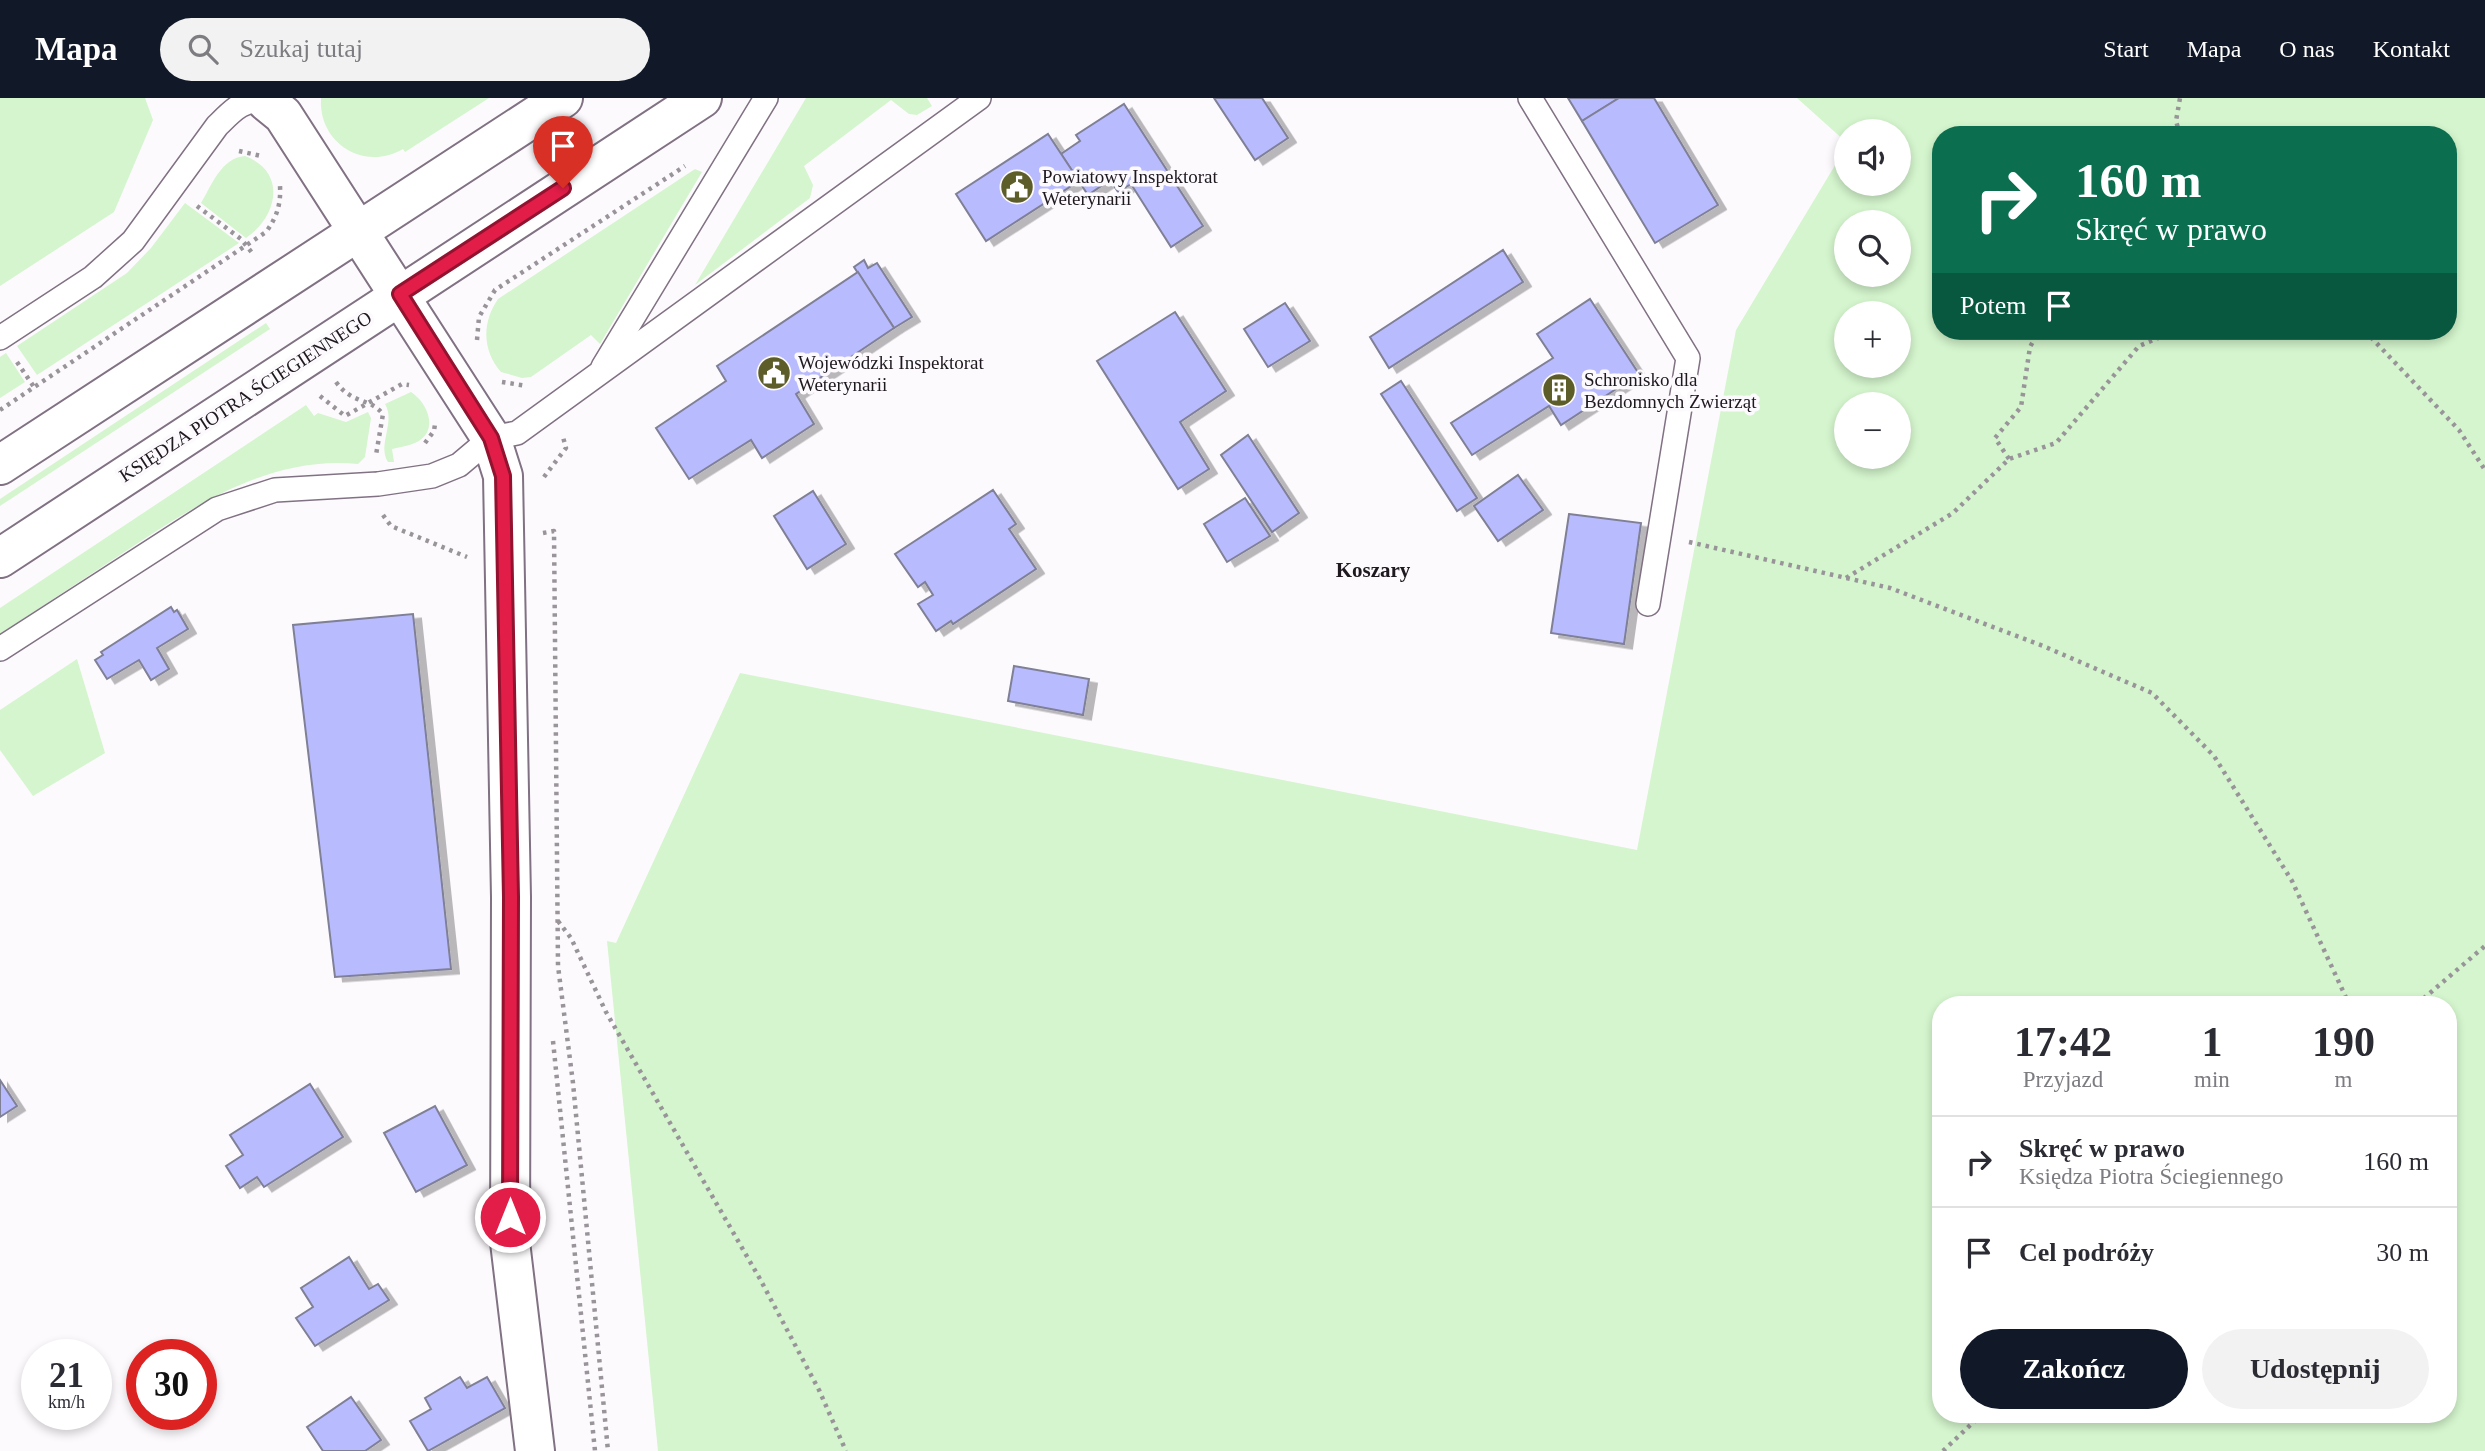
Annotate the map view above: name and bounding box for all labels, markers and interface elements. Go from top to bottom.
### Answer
search box [160,18,650,81]
icon: search [184,30,222,68]
text: Mapa [35,31,118,67]
text: Szukaj tutaj [240,34,363,63]
text: Start [2103,36,2149,62]
text: Mapa [2187,36,2241,62]
text: O nas [2279,36,2335,62]
text: Kontakt [2373,36,2450,62]
pin [533,116,593,188]
map controls [1834,119,1911,469]
button: sound [1834,119,1911,196]
icon: arrive [544,127,582,165]
text: 160 m [2075,153,2202,208]
icon: right [1960,154,2051,245]
place label: Powiatowy Inspektorat Weterynarii [1042,166,1218,209]
public building icon: Powiatowy Inspektorat Weterynarii [998,168,1036,206]
button: search [1834,210,1911,287]
text: Skręć w prawo [2075,211,2267,247]
icon: arrive [2040,287,2078,325]
text: Potem [1960,291,2026,320]
button: + [1834,301,1911,378]
street label: KSIĘDZA PIOTRA ŚCIEGIENNEGO [115,307,375,486]
place label: Wojewódzki Inspektorat Weterynarii [798,352,985,395]
public building icon: Wojewódzki Inspektorat Weterynarii [755,354,793,392]
place label: Schronisko dla Bezdomnych Zwierząt [1584,369,1757,412]
building icon: Schronisko dla Bezdomnych Zwierząt [1540,371,1578,409]
button: − [1834,392,1911,469]
district label: Koszary [1336,558,1411,582]
text: 17:42 [2014,1019,2112,1065]
text: 1 [2201,1019,2222,1065]
text: 190 [2312,1019,2375,1065]
text: Przyjazd [2023,1067,2103,1092]
text: min [2194,1067,2230,1092]
text: m [2334,1067,2352,1092]
text: Skręć w prawo [2019,1134,2185,1163]
icon: right [1960,1143,1998,1181]
text: 160 m [2363,1147,2429,1176]
text: Księdza Piotra Ściegiennego [2019,1164,2283,1189]
position arrow [473,1180,547,1254]
icon: arrive [1960,1234,1998,1272]
text: Cel podróży [2019,1238,2154,1267]
text: 30 m [2376,1238,2429,1267]
button: Zakończ [1960,1329,2188,1409]
button: Udostępnij [2202,1329,2429,1409]
speed limit sign: 30 [126,1339,217,1430]
text: 21 [49,1356,84,1395]
text: km/h [48,1392,85,1412]

